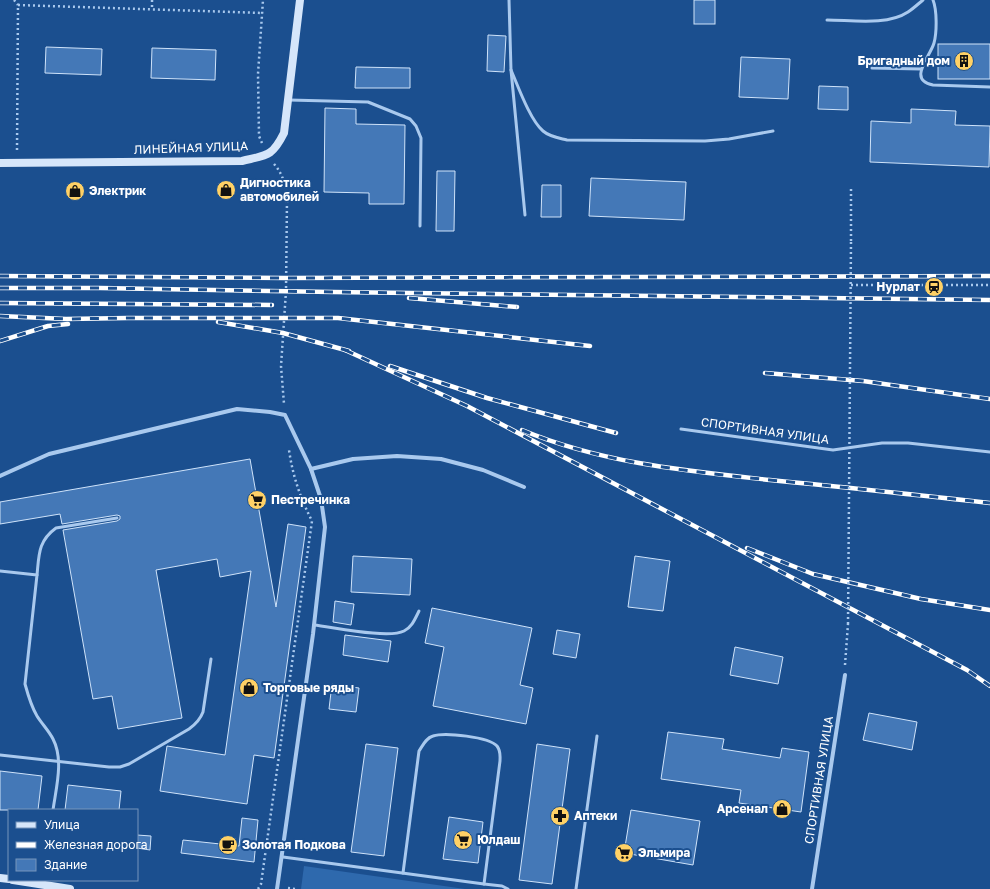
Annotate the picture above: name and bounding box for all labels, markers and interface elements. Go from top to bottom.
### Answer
building icon: Бригадный дом [953,50,975,72]
place label: Бригадный дом [857,53,950,68]
street label: ЛИНЕЙНАЯ УЛИЦА [134,138,248,157]
place label: Дигностика автомобилей [240,175,319,204]
shop icon: Дигностика автомобилей [215,179,237,201]
shop icon: Электрик [64,180,86,202]
place label: Электрик [89,183,146,198]
station icon: Нурлат [923,276,945,298]
place label: Нурлат [876,279,920,294]
street label: СПОРТИВНАЯ УЛИЦА [700,414,830,447]
supermarket icon: Пестречинка [246,489,268,511]
place label: Пестречинка [271,492,350,507]
shop icon: Торговые ряды [238,677,260,699]
place label: Торговые ряды [263,680,354,695]
street label: СПОРТИВНАЯ УЛИЦА [801,715,836,845]
shop icon: Арсенал [771,798,793,820]
place label: Арсенал [717,801,768,816]
pharmacy icon: Аптеки [549,805,571,827]
place label: Аптеки [574,808,617,823]
legend [8,809,138,881]
text: Улица [44,817,80,832]
supermarket icon: Юлдаш [452,829,474,851]
place label: Юлдаш [477,832,520,847]
cafe icon: Золотая Подкова [217,834,239,856]
text: Железная дорога [44,837,147,852]
place label: Золотая Подкова [242,837,346,852]
supermarket icon: Эльмира [613,842,635,864]
place label: Эльмира [638,845,690,860]
text: Здание [44,857,87,872]

